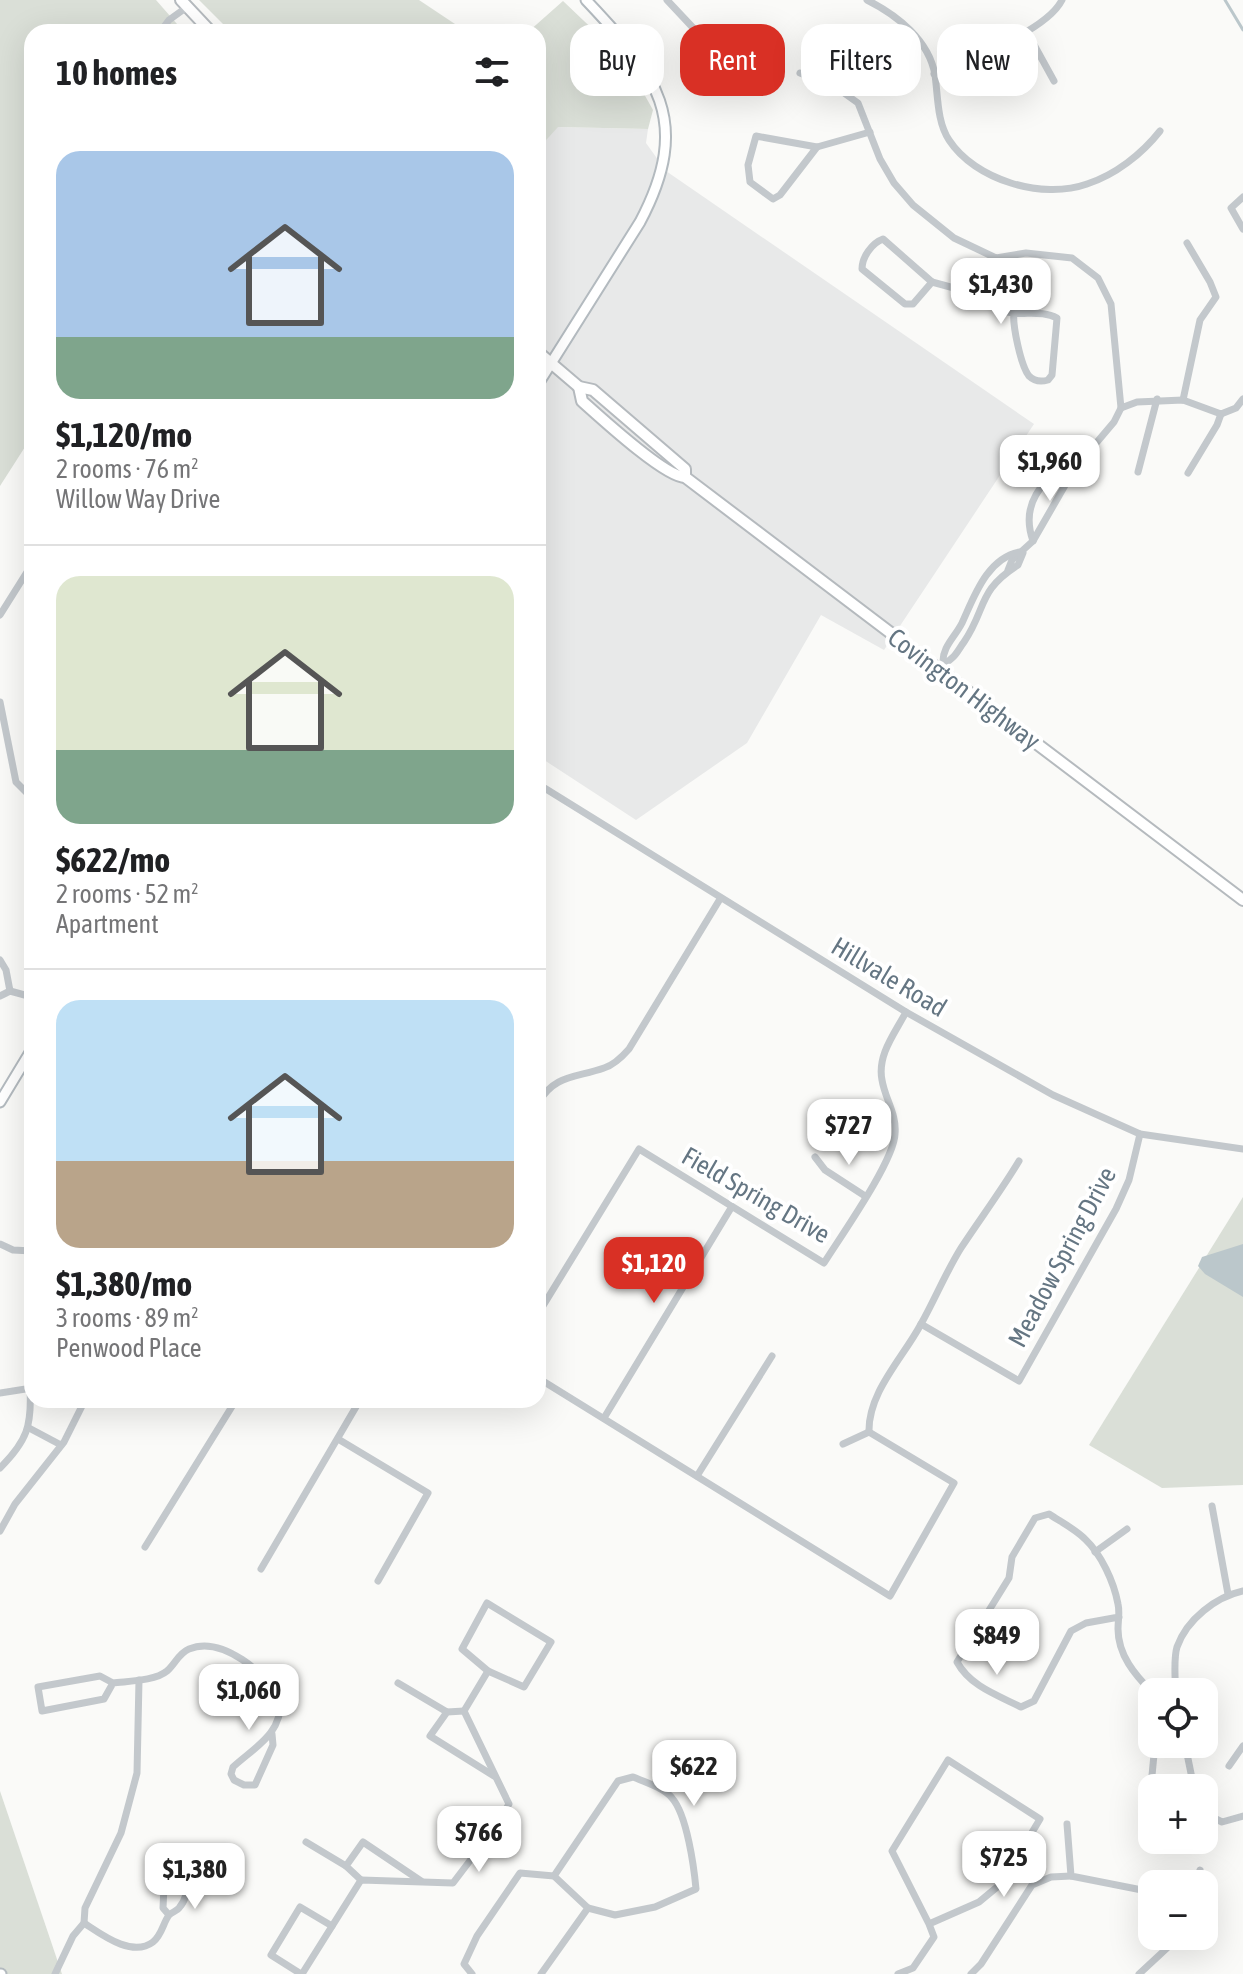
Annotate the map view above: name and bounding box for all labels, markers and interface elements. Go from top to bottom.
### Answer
chip: Buy [570,24,664,96]
chip: Rent [680,24,785,96]
chip: Filters [801,24,921,96]
chip: New [937,24,1038,96]
icon: filters [470,50,514,94]
text: 10 homes [56,53,177,92]
icon: home [213,203,357,347]
pin: $1,430 [936,258,1066,326]
text: $1,430 [969,269,1033,299]
text: $1,120/mo [56,415,192,454]
pin: $1,960 [985,435,1115,503]
text: $1,960 [1018,446,1082,476]
text: 2 rooms · 76 m² [56,454,198,484]
text: Willow Way Drive [56,484,220,514]
street label: Covington Highway [882,622,1046,756]
icon: home [213,628,357,772]
text: $622/mo [56,840,170,879]
text: 2 rooms · 52 m² [56,879,198,909]
text: Apartment [56,909,159,939]
street label: Hillvale Road [826,931,952,1023]
icon: home [213,1052,357,1196]
pin: $727 [802,1099,896,1167]
text: $727 [825,1110,873,1140]
street label: Field Spring Drive [677,1141,835,1249]
street label: Meadow Spring Drive [1002,1162,1122,1352]
pin: $1,120 [589,1237,719,1305]
text: $1,120 [622,1248,686,1278]
text: $1,380/mo [56,1264,192,1303]
text: 3 rooms · 89 m² [56,1303,198,1333]
text: Penwood Place [56,1333,202,1363]
pin: $849 [950,1609,1044,1677]
text: $849 [973,1620,1021,1650]
pin: $1,060 [184,1664,314,1732]
text: $1,060 [217,1675,281,1705]
map controls [1138,1678,1218,1950]
button: locate [1138,1678,1218,1758]
pin: $622 [647,1740,741,1808]
text: $622 [670,1751,718,1781]
button: + [1138,1774,1218,1854]
pin: $766 [432,1806,526,1874]
text: $766 [455,1817,503,1847]
pin: $725 [957,1831,1051,1899]
text: $725 [980,1842,1028,1872]
pin: $1,380 [130,1843,260,1911]
text: $1,380 [163,1854,227,1884]
button: − [1138,1870,1218,1950]

